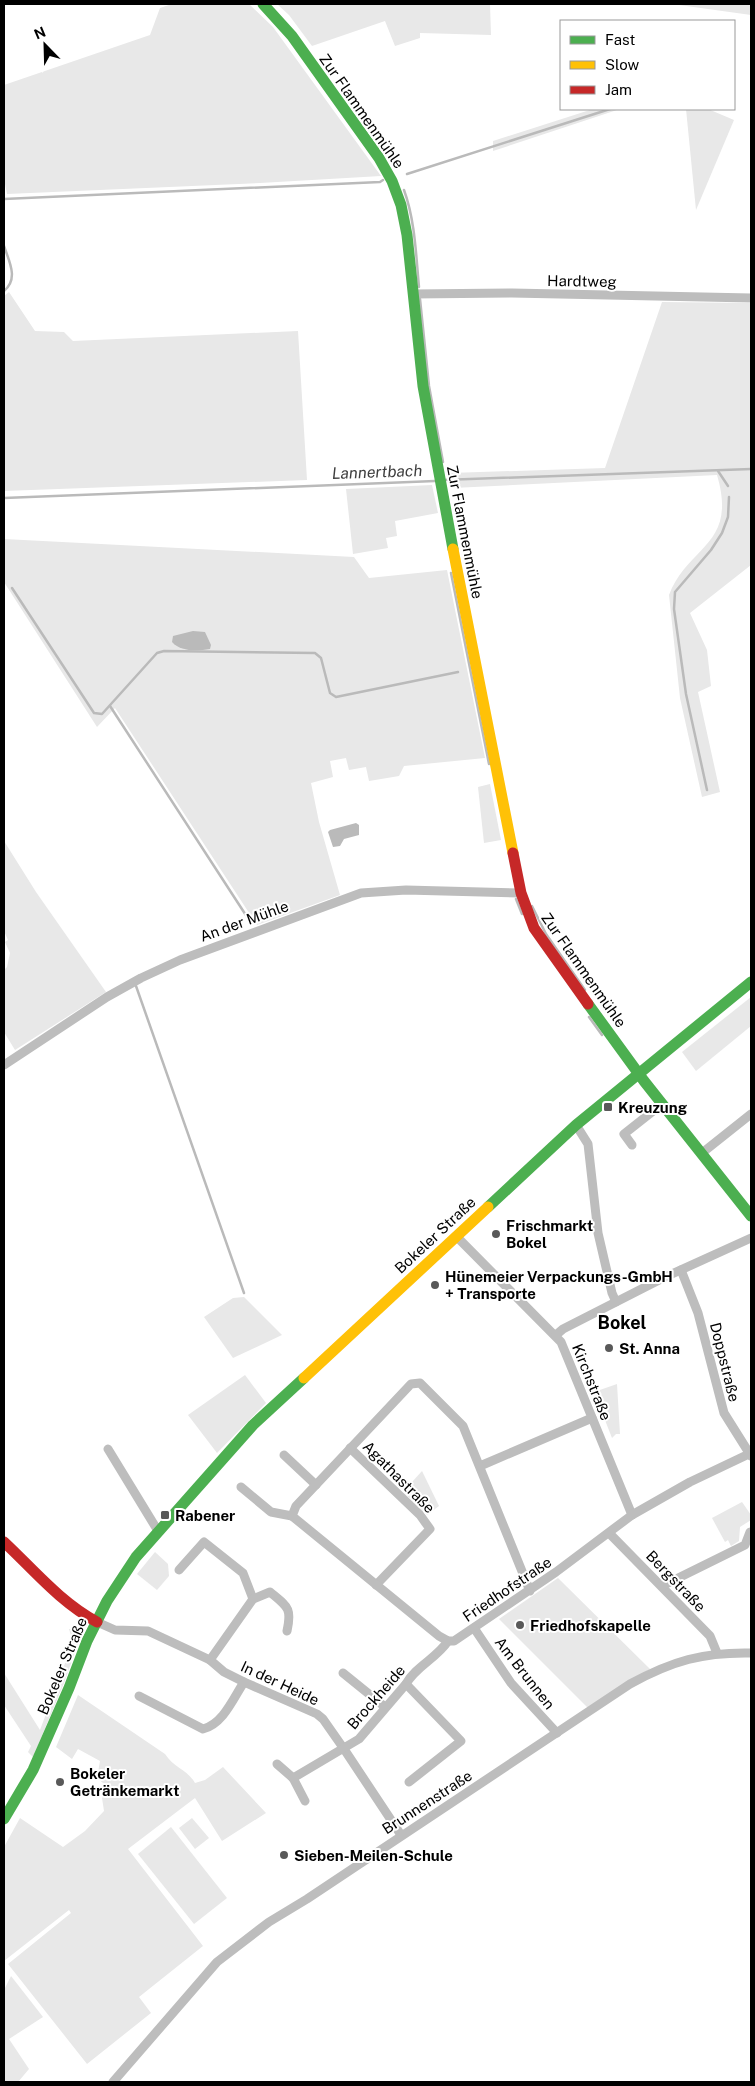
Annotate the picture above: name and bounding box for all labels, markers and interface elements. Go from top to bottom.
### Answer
north arrow [20,20,70,70]
legend [560,20,735,110]
text: N [32,24,48,43]
text: Fast [605,31,635,48]
street label: Zur Flammenmühle [316,51,408,171]
text: Slow [605,56,640,73]
text: Jam [605,81,632,98]
street label: Hardtweg [547,272,617,290]
water label: Lannertbach [331,461,423,483]
street label: Zur Flammenmühle [444,464,486,600]
street label: An der Mühle [197,897,291,945]
street label: Zur Flammenmühle [538,910,630,1030]
place label: Kreuzung [618,1099,688,1116]
marker: Kreuzung [602,1101,614,1113]
street label: Bokeler Straße [391,1193,479,1277]
place label: Frischmarkt Bokel [506,1217,593,1251]
marker: Frischmarkt Bokel [490,1228,502,1240]
place label: Hünemeier Verpackungs-GmbH + Transporte [445,1268,673,1302]
marker: Hünemeier Verpackungs-GmbH + Transporte [429,1279,441,1291]
district label: Bokel [597,1312,647,1333]
street label: Doppstraße [707,1321,743,1403]
place label: St. Anna [619,1340,680,1357]
street label: Kirchstraße [569,1341,615,1423]
marker: St. Anna [603,1342,615,1354]
street label: Agathastraße [360,1438,438,1516]
place label: Rabener [175,1507,235,1524]
marker: Rabener [159,1509,171,1521]
street label: Bergstraße [643,1547,709,1615]
street label: Friedhofstraße [459,1553,555,1625]
street label: Bokeler Straße [34,1615,90,1717]
place label: Friedhofskapelle [530,1617,651,1634]
marker: Friedhofskapelle [514,1619,526,1631]
street label: Am Brunnen [492,1634,558,1712]
street label: In der Heide [238,1657,322,1709]
street label: Brockheide [344,1662,408,1732]
place label: Bokeler Getränkemarkt [70,1765,179,1799]
street label: Brunnenstraße [379,1767,475,1837]
marker: Bokeler Getränkemarkt [54,1776,66,1788]
place label: Sieben-Meilen-Schule [294,1847,453,1864]
marker: Sieben-Meilen-Schule [278,1849,290,1861]

